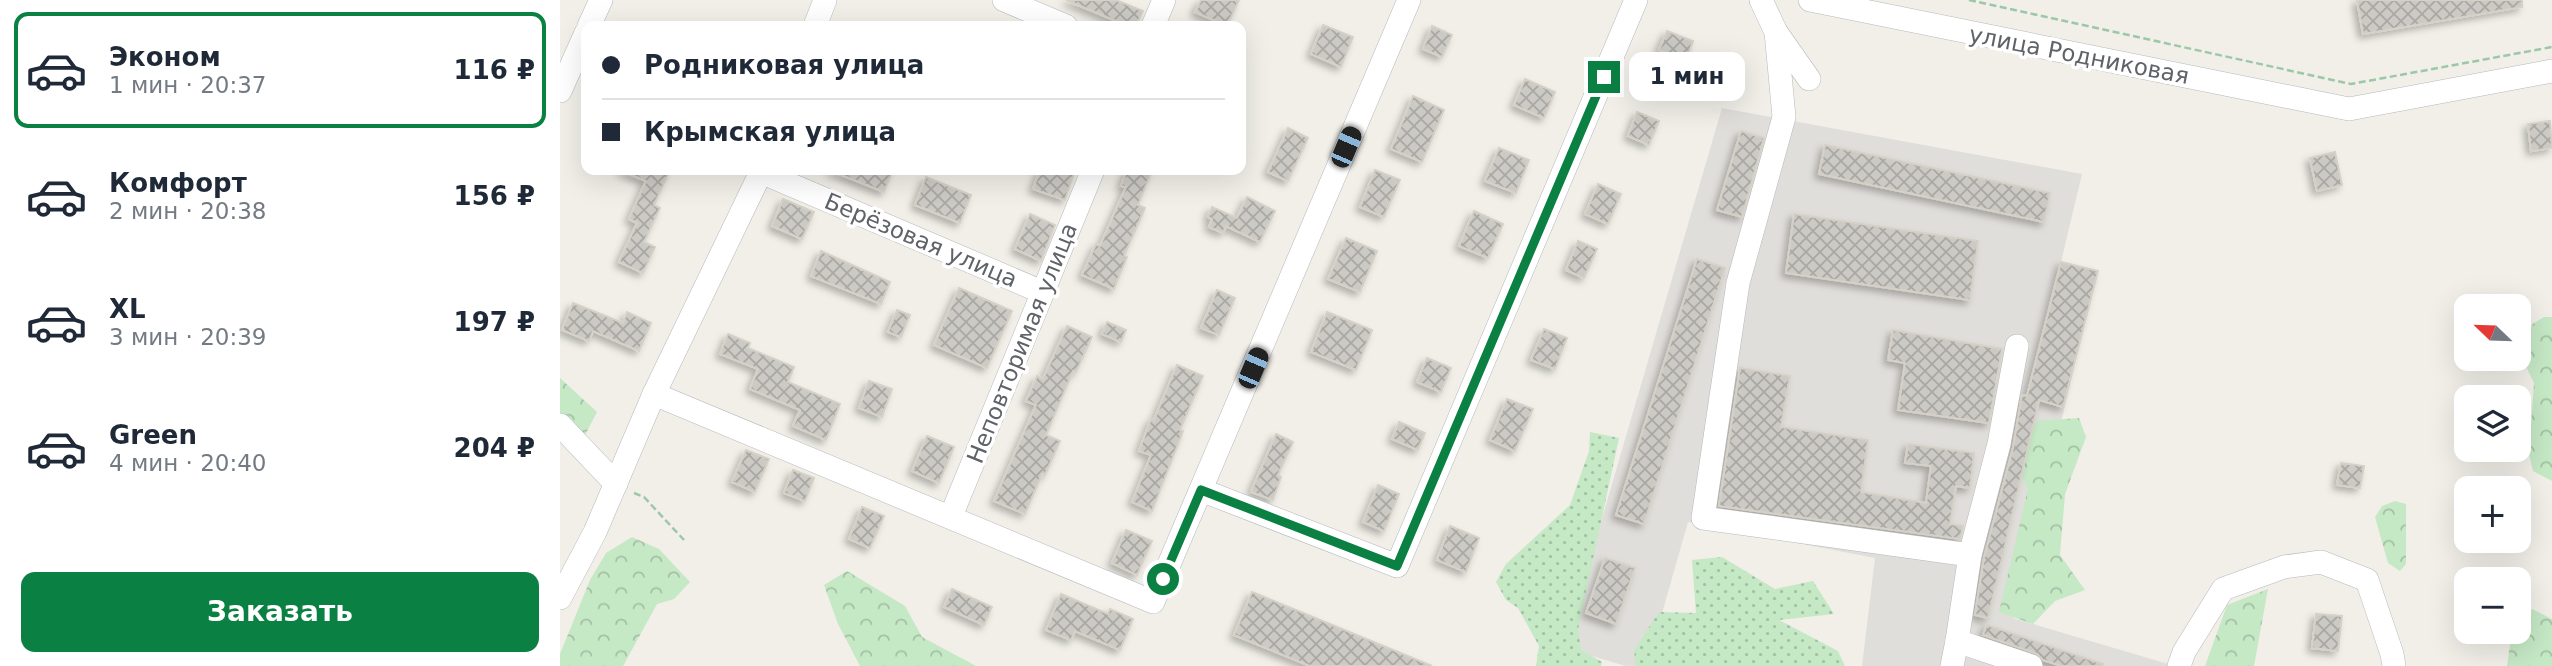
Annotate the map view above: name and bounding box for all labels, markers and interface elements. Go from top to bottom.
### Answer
street label: улица Родниковая [1967,21,2191,89]
icon: car [25,39,88,102]
text: Эконом [109,42,221,72]
text: Родниковая улица [644,50,924,80]
callout: 1 мин [1628,52,1744,102]
text: 116 ₽ [454,55,535,85]
route end [1588,61,1620,93]
text: 1 мин [1650,63,1724,89]
text: 1 мин · 20:37 [109,72,267,98]
text: Крымская улица [644,117,896,147]
car [1329,124,1364,170]
icon: car [25,165,88,228]
text: Комфорт [109,168,247,198]
text: 156 ₽ [454,181,535,211]
street label: Берёзовая улица [821,188,1021,292]
text: 2 мин · 20:38 [109,198,267,224]
street label: Неповторимая улица [962,219,1082,467]
icon: car [25,291,88,354]
text: XL [109,294,146,324]
north arrow [2454,294,2530,371]
map controls [2454,294,2531,644]
text: 197 ₽ [454,307,535,337]
text: 3 мин · 20:39 [109,324,267,350]
car [1236,345,1271,391]
button: layers [2454,385,2531,462]
icon: car [25,417,88,480]
text: Green [109,420,197,450]
text: 204 ₽ [454,433,535,463]
text: 4 мин · 20:40 [109,450,267,476]
button: + [2454,476,2531,553]
route start [1147,563,1179,595]
button: − [2454,567,2531,644]
button: Заказать [21,572,539,652]

